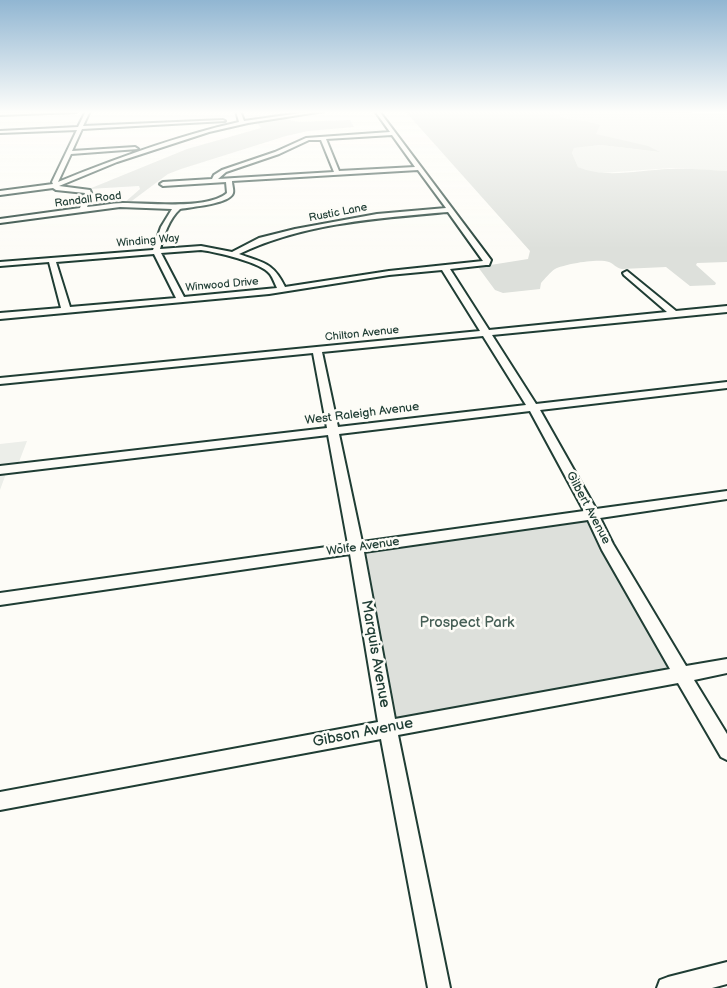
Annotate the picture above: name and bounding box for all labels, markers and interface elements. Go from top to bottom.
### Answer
street label: Randall Road [54,189,122,211]
street label: Rustic Lane [308,201,368,225]
street label: Winding Way [116,232,180,250]
street label: Winwood Drive [185,275,259,295]
street label: Chilton Avenue [324,324,400,344]
street label: West Raleigh Avenue [304,400,420,428]
street label: Gilbert Avenue [563,469,613,547]
street label: Wolfe Avenue [326,535,400,559]
street label: Marquis Avenue [357,599,393,709]
park label: Prospect Park [420,614,514,632]
street label: Gibson Avenue [311,714,415,752]

